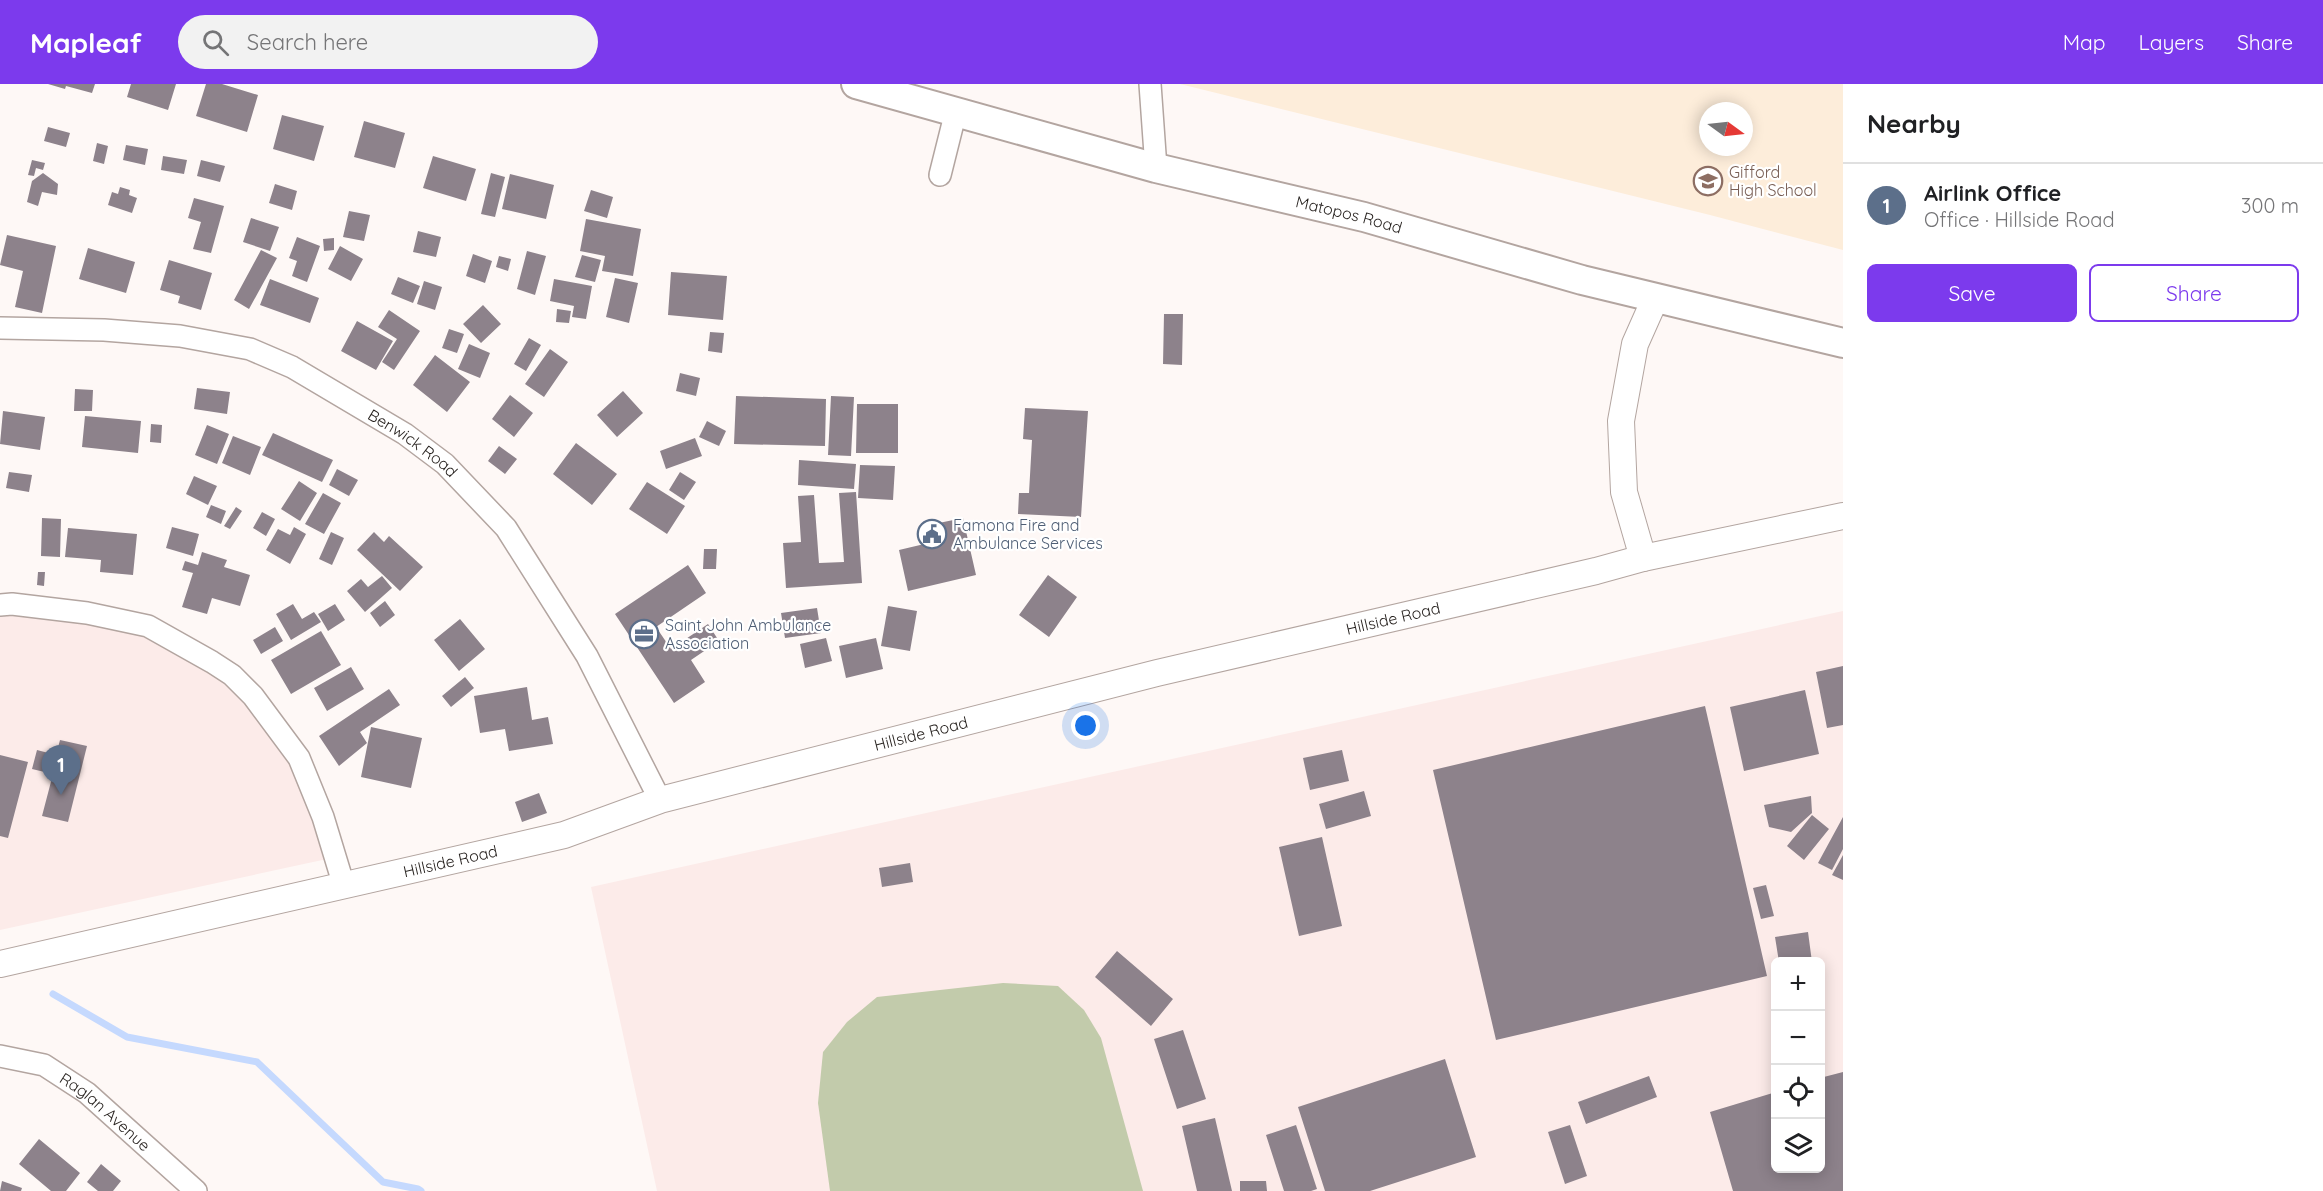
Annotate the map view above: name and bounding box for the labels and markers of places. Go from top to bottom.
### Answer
place label: Gifford High School [1729,162,1817,200]
school or university icon: Gifford High School [1692,165,1724,197]
place label: Famona Fire and Ambulance Services [953,515,1103,553]
public building icon: Famona Fire and Ambulance Services [916,518,948,550]
place label: Saint John Ambulance Association [665,615,831,653]
office icon: Saint John Ambulance Association [628,618,660,650]
pin: 1 [42,746,80,795]

